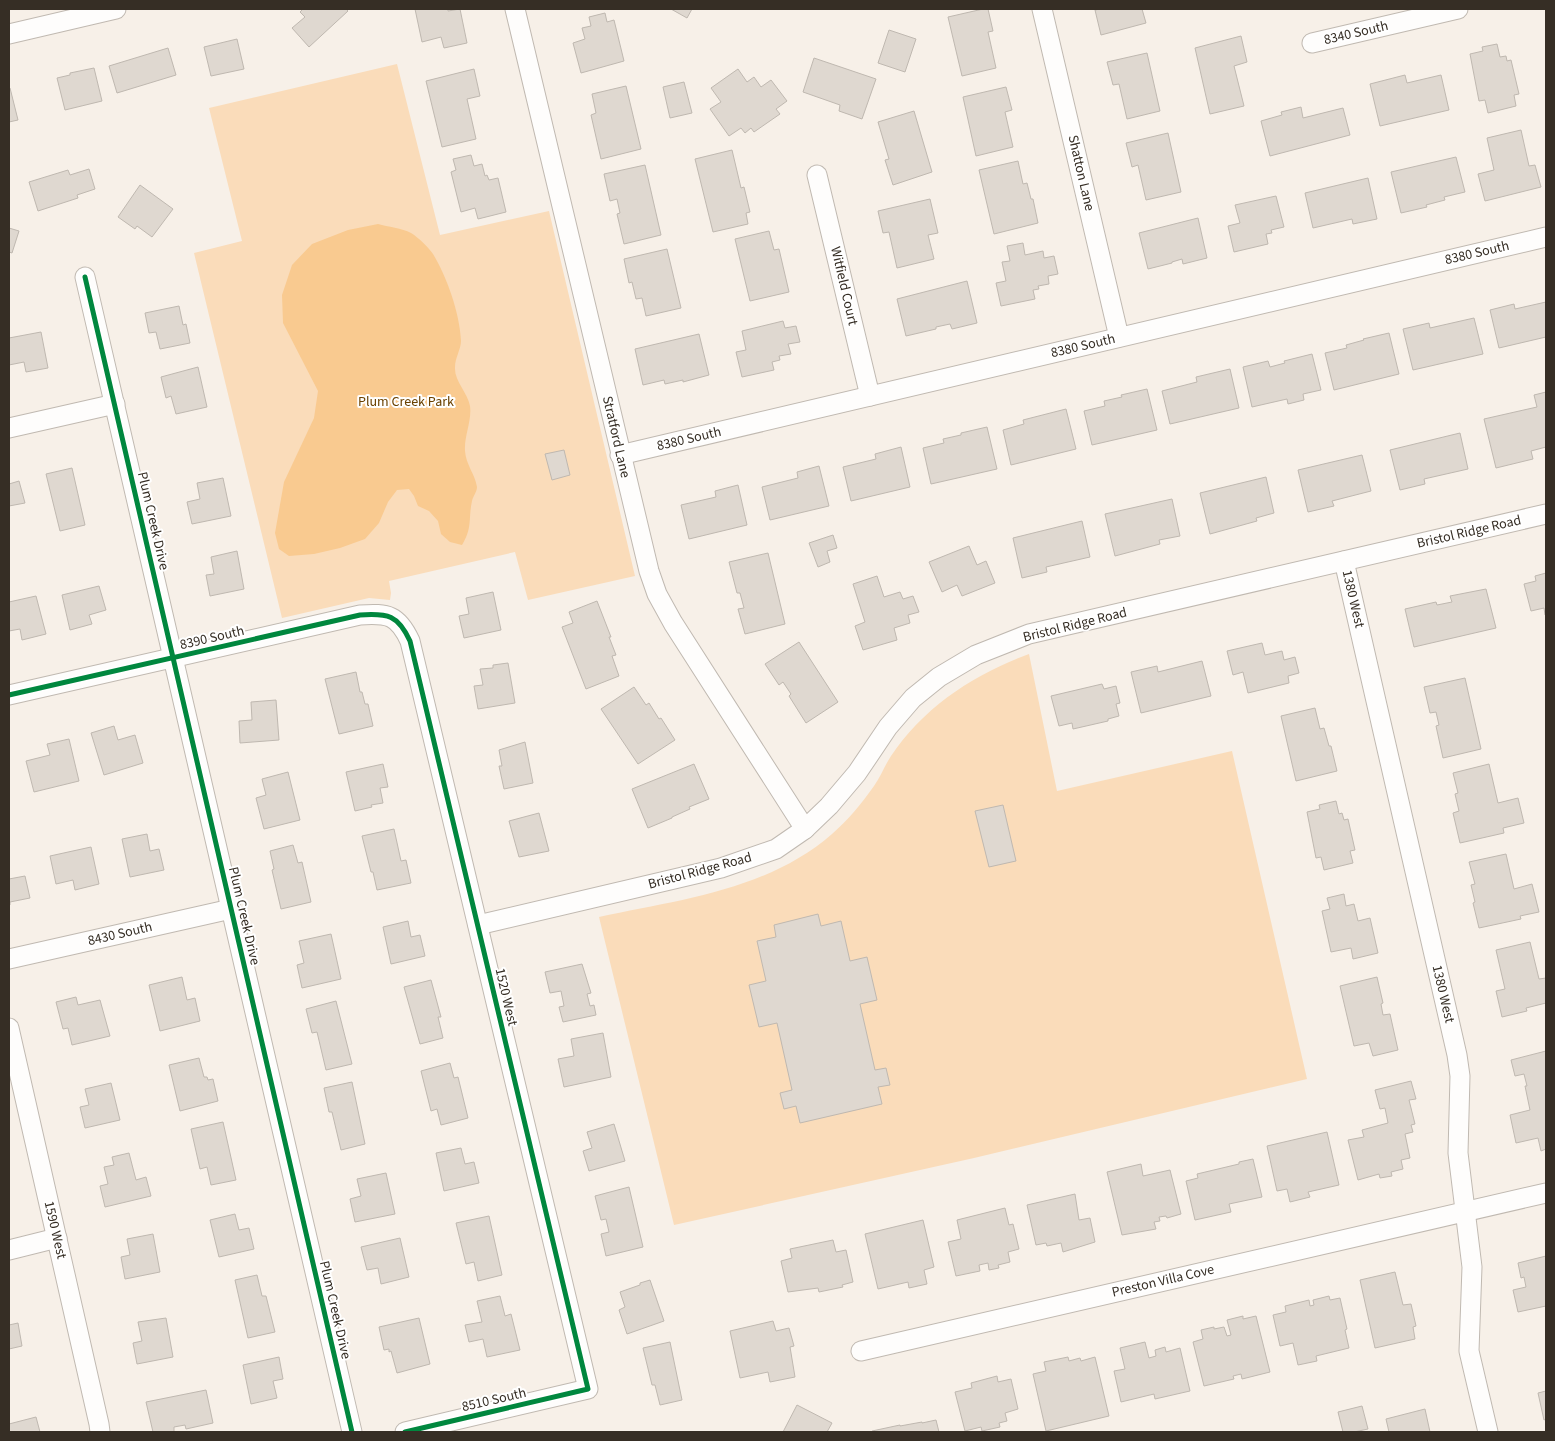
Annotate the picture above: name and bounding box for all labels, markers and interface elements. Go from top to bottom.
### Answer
street label: 8340 South [1322,16,1390,50]
street label: Shatton Lane [1063,133,1099,213]
street label: 8380 South [1443,236,1511,270]
street label: Witfield Court [825,245,863,328]
street label: 8380 South [1049,329,1117,363]
park label: Plum Creek Park [358,392,454,412]
street label: Stratford Lane [597,394,635,480]
street label: 8380 South [655,422,723,456]
street label: Plum Creek Drive [132,470,174,572]
street label: Bristol Ridge Road [1415,510,1523,554]
street label: 1380 West [1337,568,1369,630]
street label: Bristol Ridge Road [1021,602,1129,648]
street label: 8390 South [178,621,246,655]
street label: Bristol Ridge Road [646,848,754,894]
street label: Plum Creek Drive [223,865,265,967]
street label: 8430 South [86,917,154,951]
street label: 1380 West [1427,963,1459,1025]
street label: 1520 West [490,966,522,1028]
street label: 1590 West [39,1199,71,1261]
street label: Plum Creek Drive [314,1259,356,1361]
street label: Preston Villa Cove [1110,1260,1216,1302]
street label: 8510 South [460,1383,528,1417]

